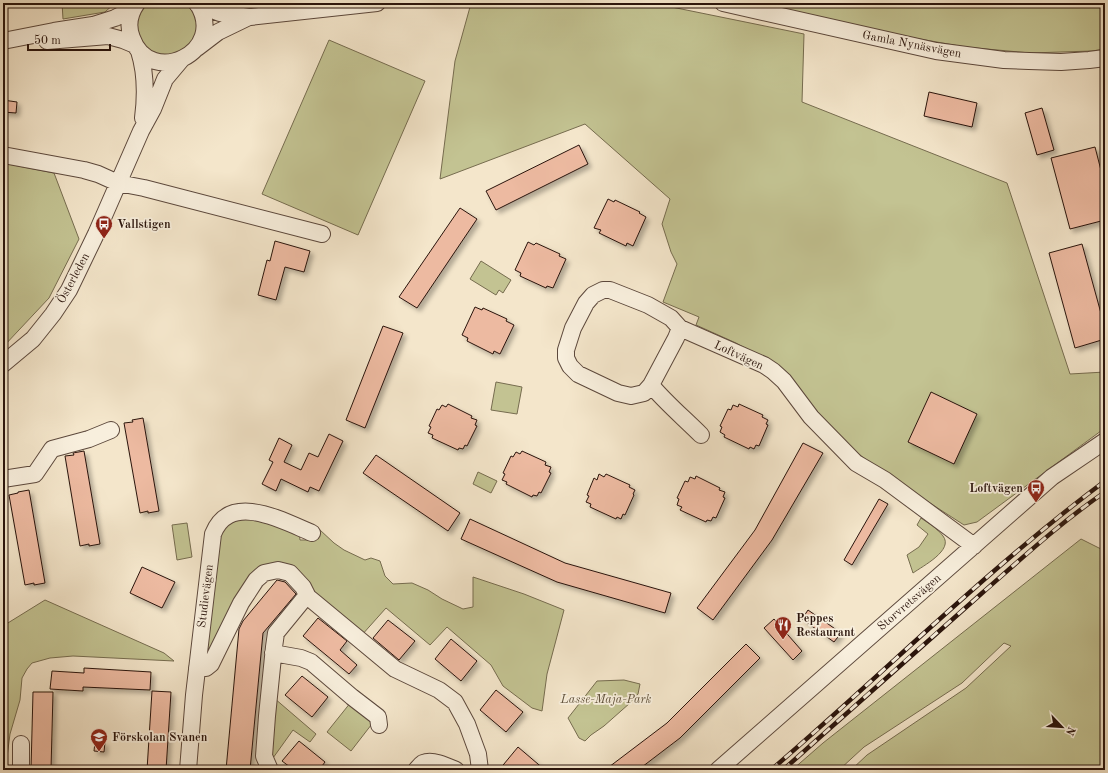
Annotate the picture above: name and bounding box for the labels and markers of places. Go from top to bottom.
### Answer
bus stop icon: Vallstigen [94,214,114,239]
place label: Vallstigen [117,219,171,231]
bus stop icon: Loftvägen [1026,478,1046,503]
place label: Loftvägen [969,483,1023,495]
place label: Peppes Restaurant [796,613,856,639]
restaurant icon: Peppes Restaurant [773,615,793,640]
school or university icon: Förskolan Svanen [89,727,109,752]
place label: Förskolan Svanen [112,732,208,744]

